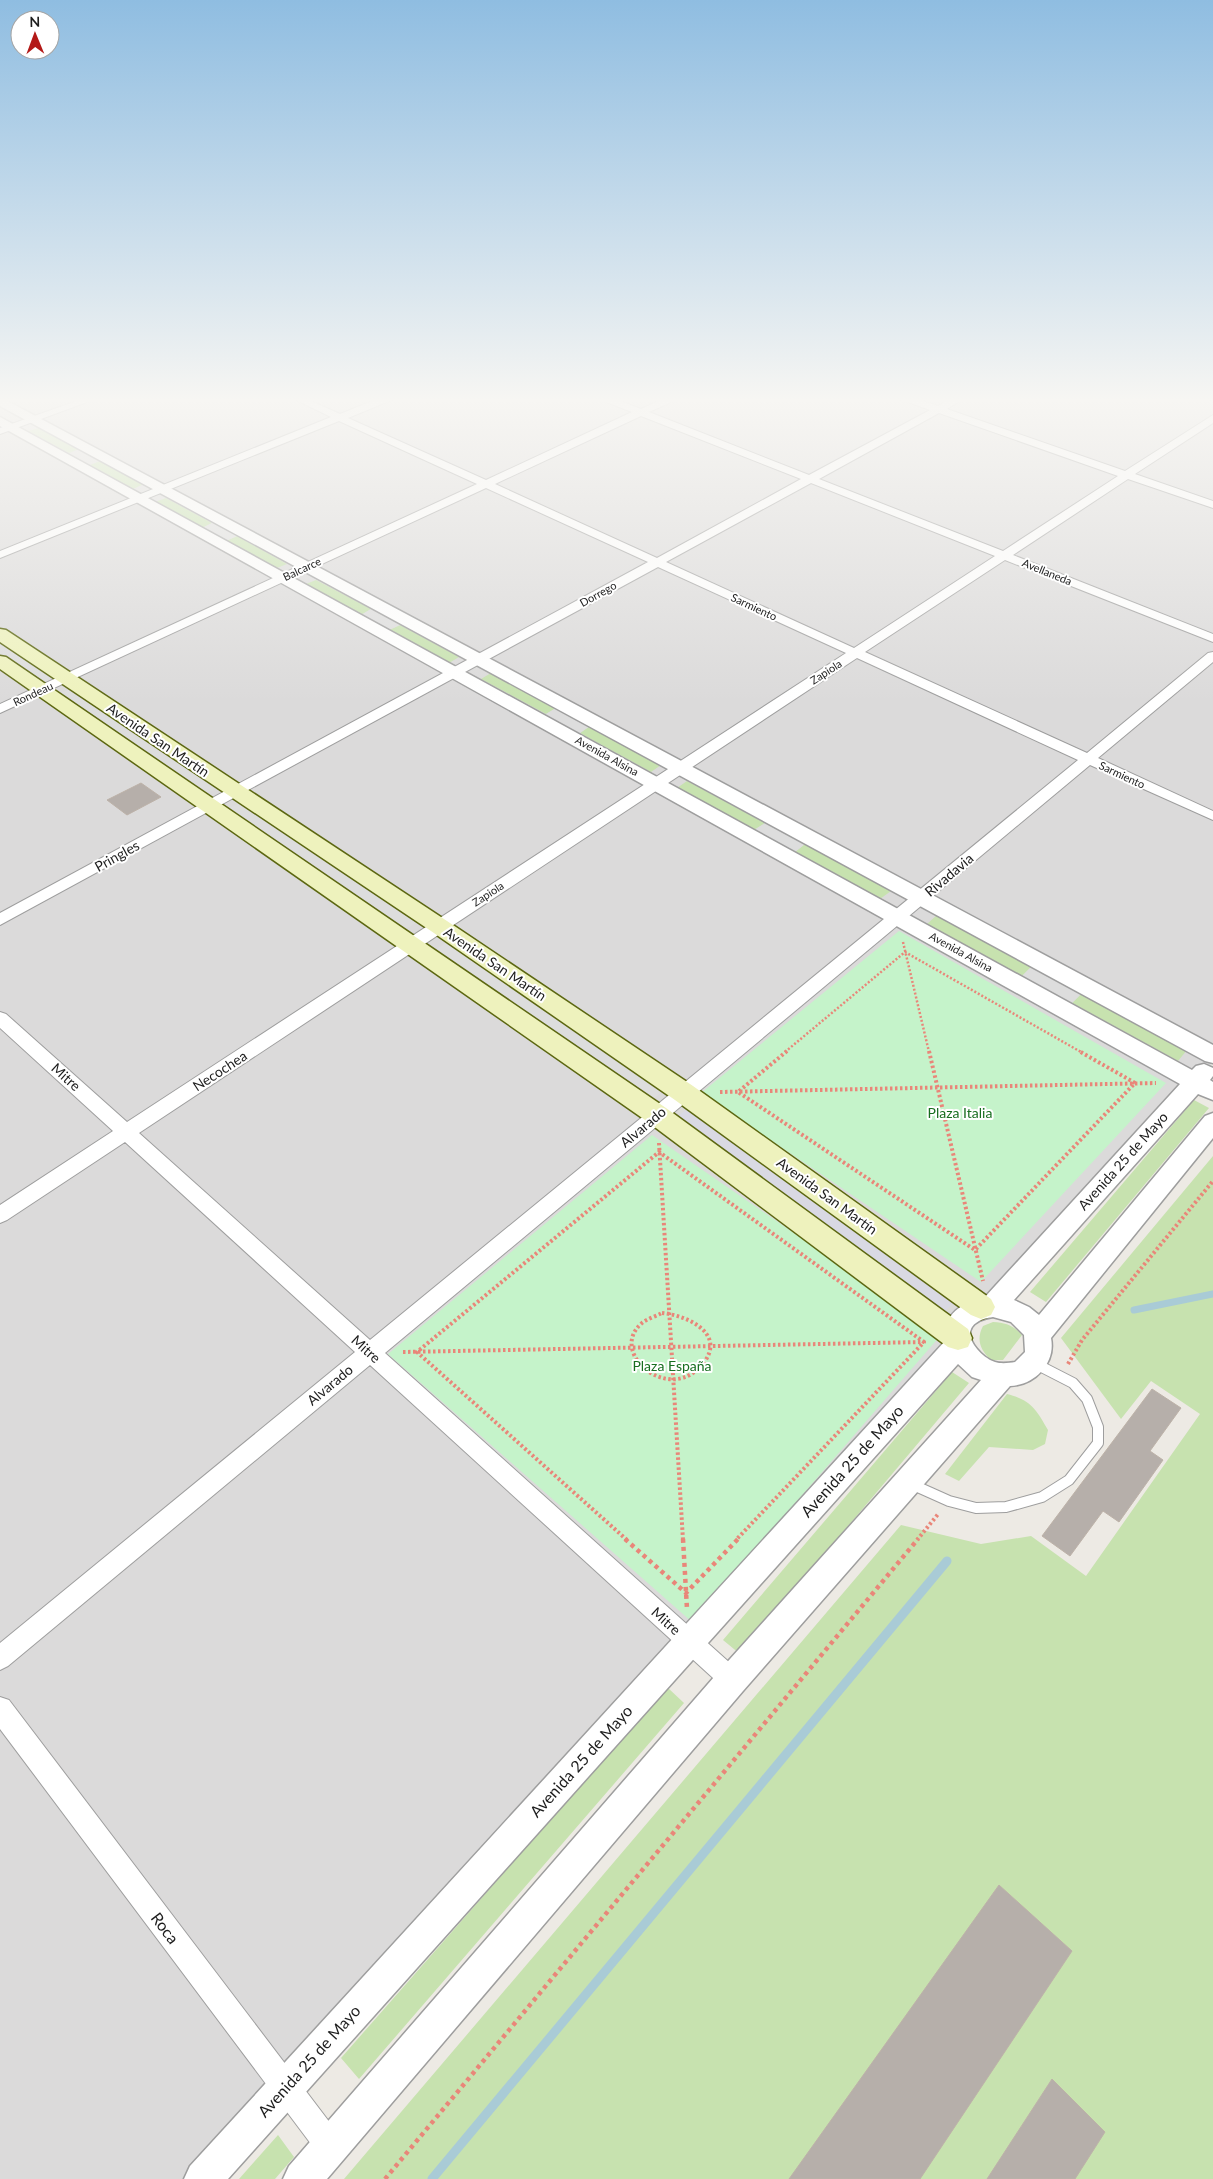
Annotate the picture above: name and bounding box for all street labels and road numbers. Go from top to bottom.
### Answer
street label: Balcarce [281,554,323,583]
street label: Avellaneda [1020,556,1074,587]
street label: Dorrego [577,578,618,609]
street label: Sarmiento [729,590,779,623]
street label: Zapiola [807,657,844,687]
street label: Rondeau [11,679,55,708]
street label: Avenida San Martín [104,699,213,780]
street label: Avenida Alsina [573,733,641,778]
street label: Sarmiento [1097,758,1147,791]
street label: Pringles [91,836,142,875]
street label: Rivadavia [921,849,976,900]
street label: Zapiola [469,879,506,909]
street label: Avenida San Martín [441,923,550,1004]
street label: Avenida Alsina [927,929,995,974]
street label: Necochea [189,1047,250,1094]
street label: Mitre [48,1059,84,1094]
street label: Alvarado [616,1103,669,1151]
street label: Avenida 25 de Mayo [1074,1108,1171,1213]
street label: Avenida San Martín [774,1153,881,1238]
street label: Mitre [348,1331,384,1366]
street label: Alvarado [303,1361,356,1409]
street label: Avenida 25 de Mayo [796,1401,907,1521]
street label: Mitre [648,1603,684,1638]
street label: Avenida 25 de Mayo [525,1701,636,1821]
street label: Roca [148,1908,183,1947]
street label: Avenida 25 de Mayo [253,2001,364,2121]

